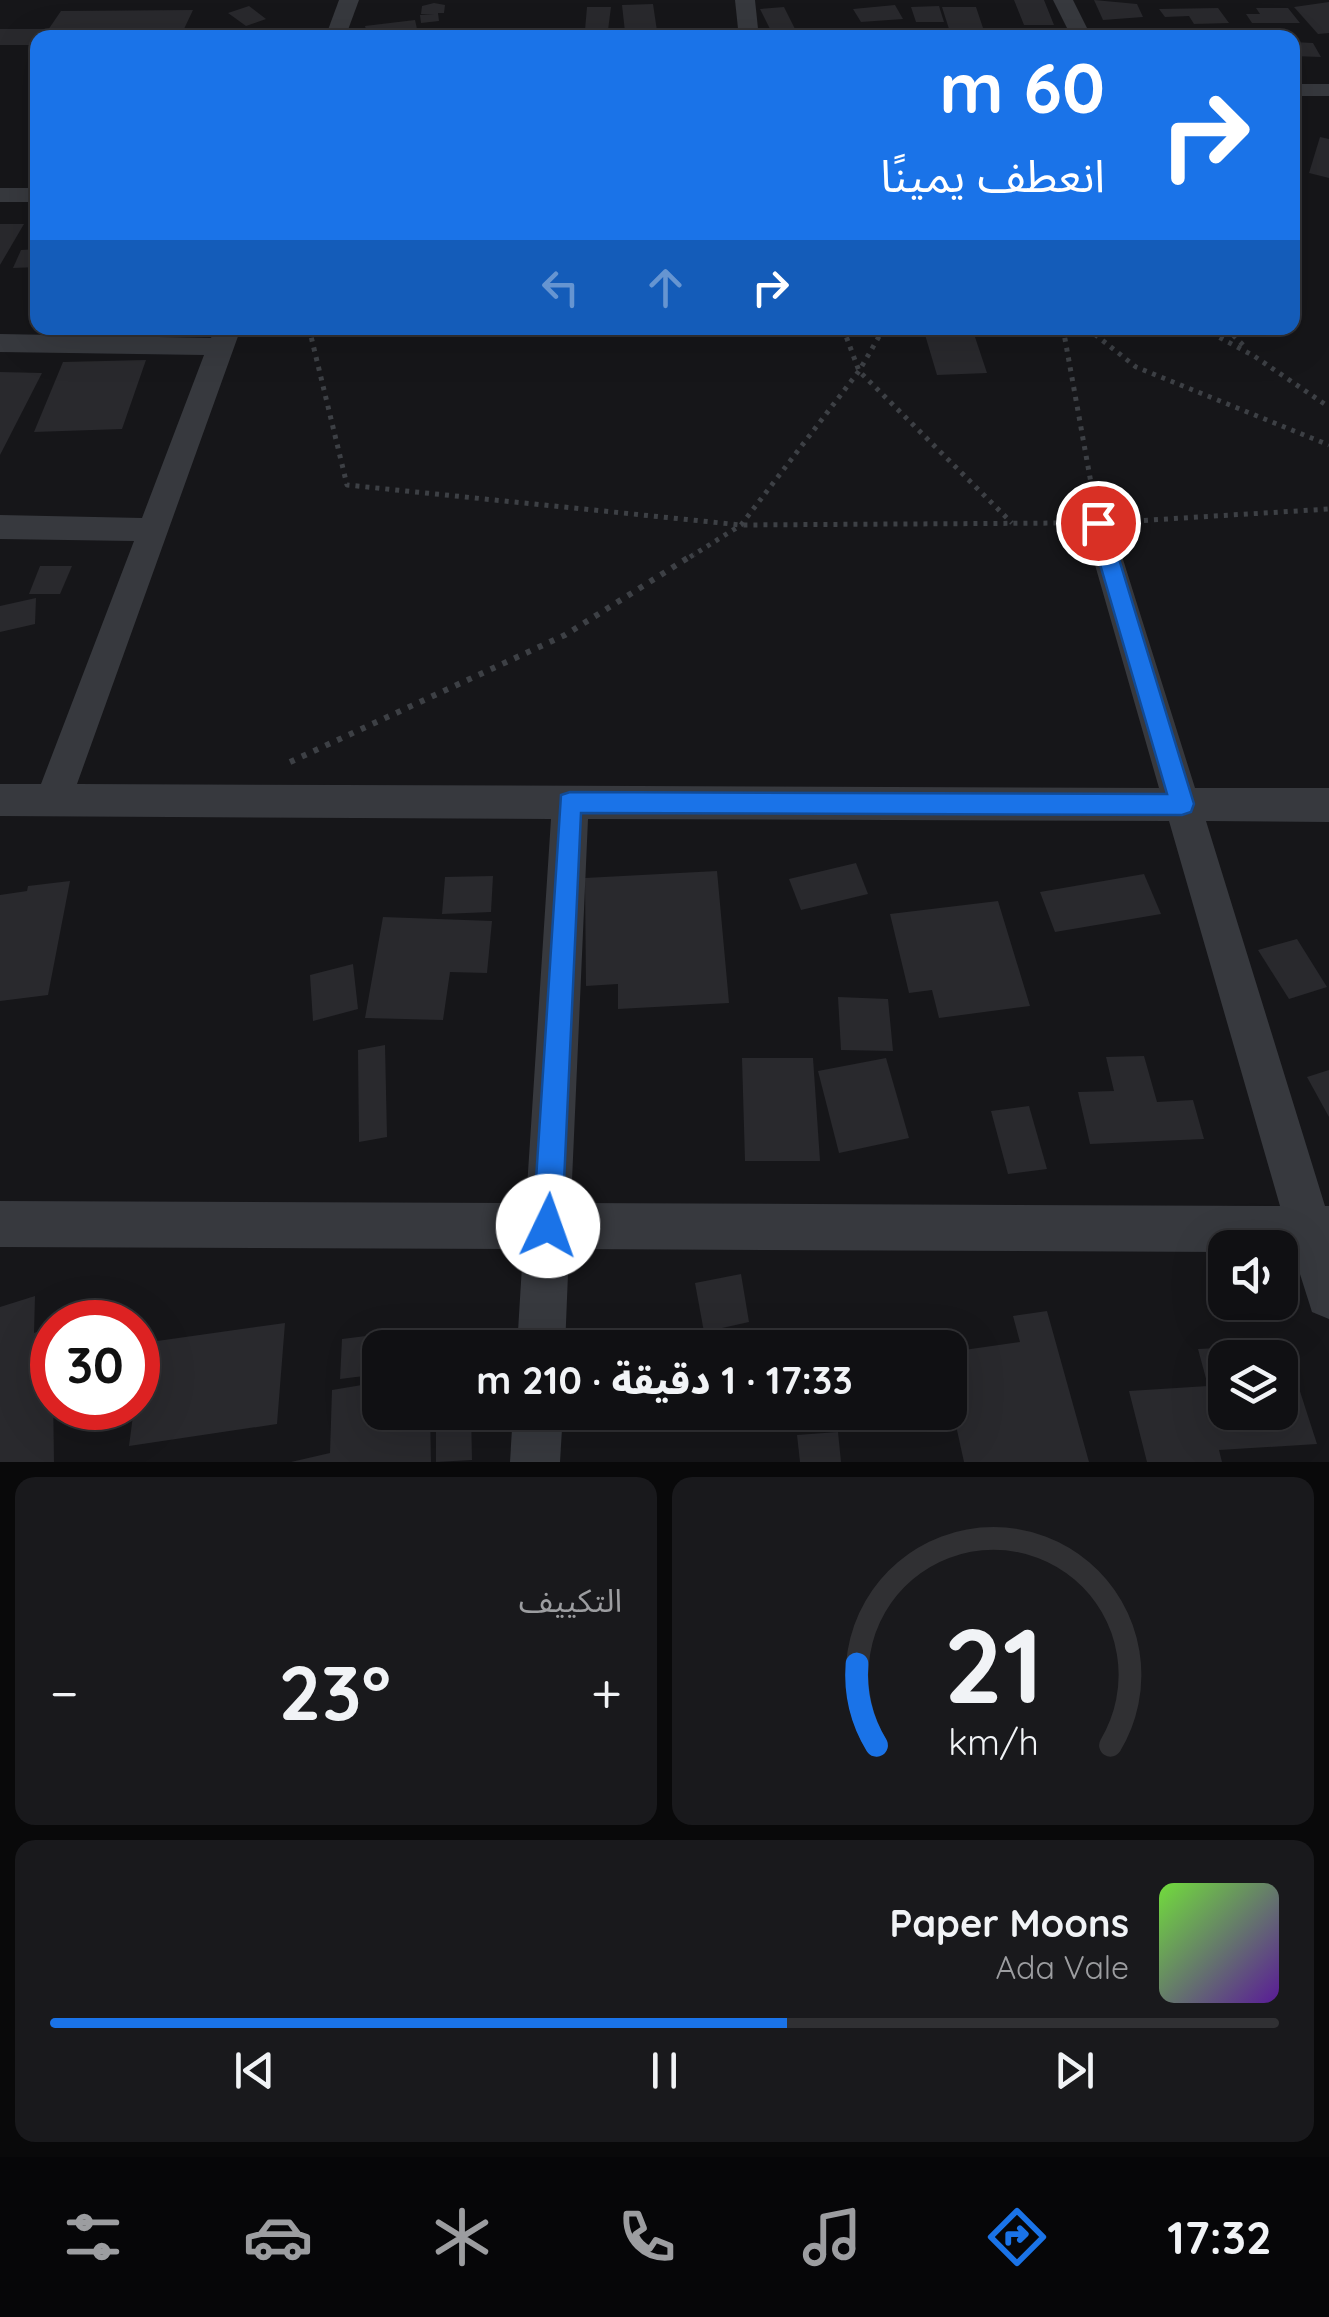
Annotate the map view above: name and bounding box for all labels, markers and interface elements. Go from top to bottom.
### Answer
text: 60 m [939,43,1105,131]
icon: right [1140,70,1270,200]
text: انعطف يمينًا [880,147,1105,203]
icon: left [533,260,588,315]
icon: ahead [638,260,693,315]
icon: right [743,260,798,315]
pin [1056,481,1141,566]
icon: arrive [1071,496,1126,551]
position arrow [496,1174,600,1278]
map controls [1208,1230,1298,1430]
button: sound [1208,1230,1298,1320]
speed limit sign: 30 [30,1300,160,1430]
button: layers [1208,1340,1298,1430]
text: 17:33 · 1 دقيقة · 210 m [476,1356,853,1404]
text: التكييف [519,1580,622,1620]
text: 21 [943,1599,1043,1729]
text: 23° [279,1645,391,1739]
text: − [50,1658,79,1727]
text: + [591,1658,622,1727]
text: km/h [948,1719,1038,1764]
text: Paper Moons [889,1899,1129,1947]
text: Ada Vale [995,1947,1129,1987]
icon: previous [227,2043,282,2098]
icon: pause [637,2043,692,2098]
icon: next [1047,2043,1102,2098]
icon: filters [58,2202,128,2272]
icon: car [243,2202,313,2272]
icon: climate [427,2202,497,2272]
icon: phone [612,2202,682,2272]
icon: music [797,2202,867,2272]
icon: directions [982,2202,1052,2272]
text: 17:32 [1167,2209,1272,2265]

